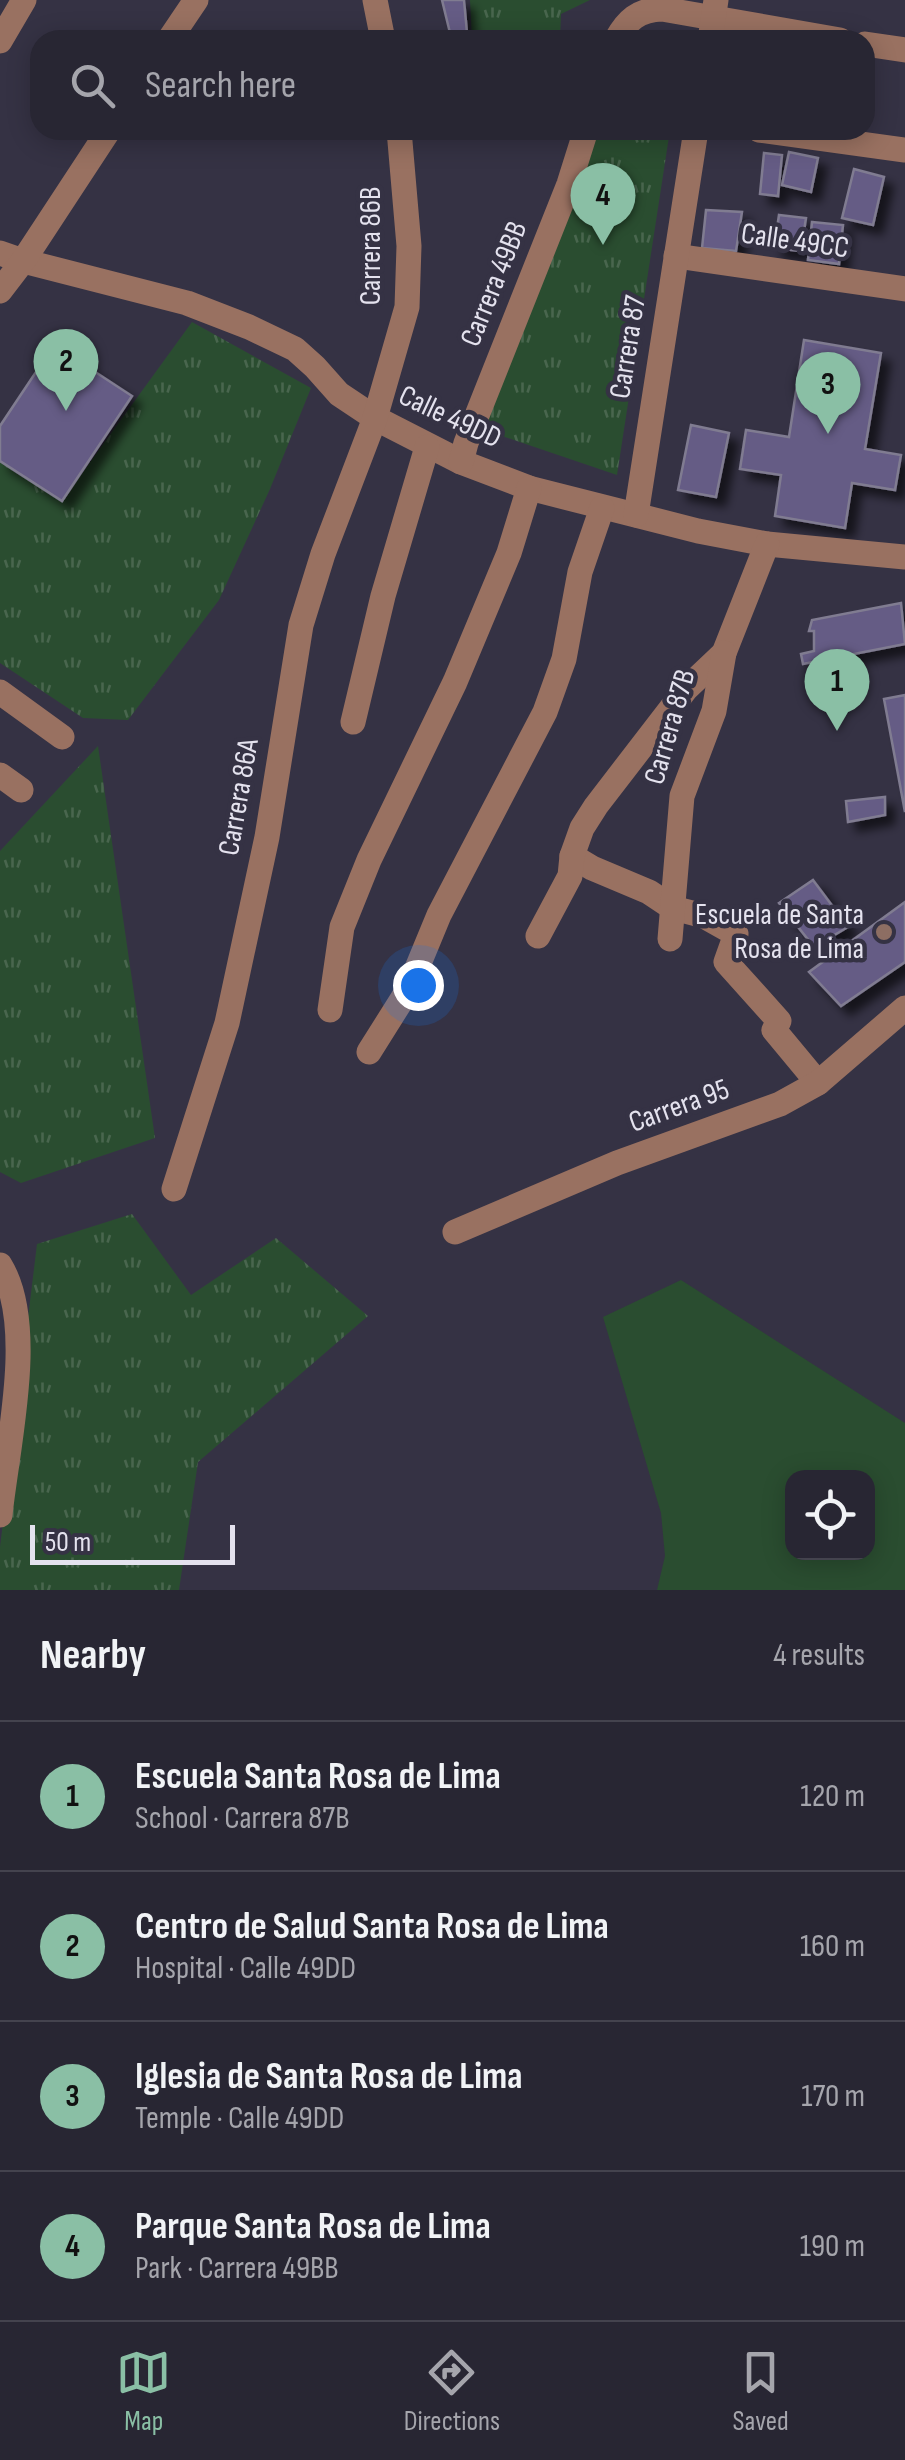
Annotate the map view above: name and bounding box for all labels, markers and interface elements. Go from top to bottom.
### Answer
search box [30,30,875,140]
icon: search [65,58,120,113]
text: Search here [145,63,296,108]
pin: 4 [570,162,636,245]
street label: Carrera 86B [353,187,389,305]
street label: Carrera 49BB [453,216,535,352]
street label: Calle 49CC [739,216,851,266]
street label: Carrera 87 [602,293,654,401]
pin: 2 [34,328,98,411]
pin: 3 [796,352,860,434]
street label: Calle 49DD [393,378,507,456]
pin: 1 [804,648,870,731]
street label: Carrera 87B [637,666,703,788]
street label: Carrera 86A [211,736,267,858]
place label: Escuela de Santa Rosa de Lima [695,897,864,967]
marker: Escuela de Santa Rosa de Lima [873,921,895,943]
your location [393,960,444,1011]
street label: Carrera 95 [624,1071,734,1141]
map controls [785,1470,875,1560]
button: locate [785,1470,875,1560]
scale bar [30,1520,235,1564]
text: 50 m [45,1526,91,1559]
text: Nearby [40,1630,146,1681]
text: 4 results [773,1636,865,1675]
text: Escuela Santa Rosa de Lima [135,1754,501,1799]
text: 1 [66,1777,79,1816]
text: 120 m [800,1777,865,1816]
text: School · Carrera 87B [135,1799,350,1838]
text: Centro de Salud Santa Rosa de Lima [135,1904,609,1949]
text: 2 [65,1927,80,1966]
text: 160 m [800,1927,865,1966]
text: Hospital · Calle 49DD [135,1949,356,1988]
text: Iglesia de Santa Rosa de Lima [135,2054,523,2099]
text: 3 [65,2077,80,2116]
text: 170 m [801,2077,865,2116]
text: Temple · Calle 49DD [135,2099,344,2138]
text: Parque Santa Rosa de Lima [135,2204,491,2249]
text: 4 [65,2227,80,2266]
text: 190 m [800,2227,865,2266]
text: Park · Carrera 49BB [135,2249,339,2288]
tab: Map [116,2345,171,2438]
tab: Directions [404,2345,500,2438]
tab: Saved [733,2345,789,2438]

